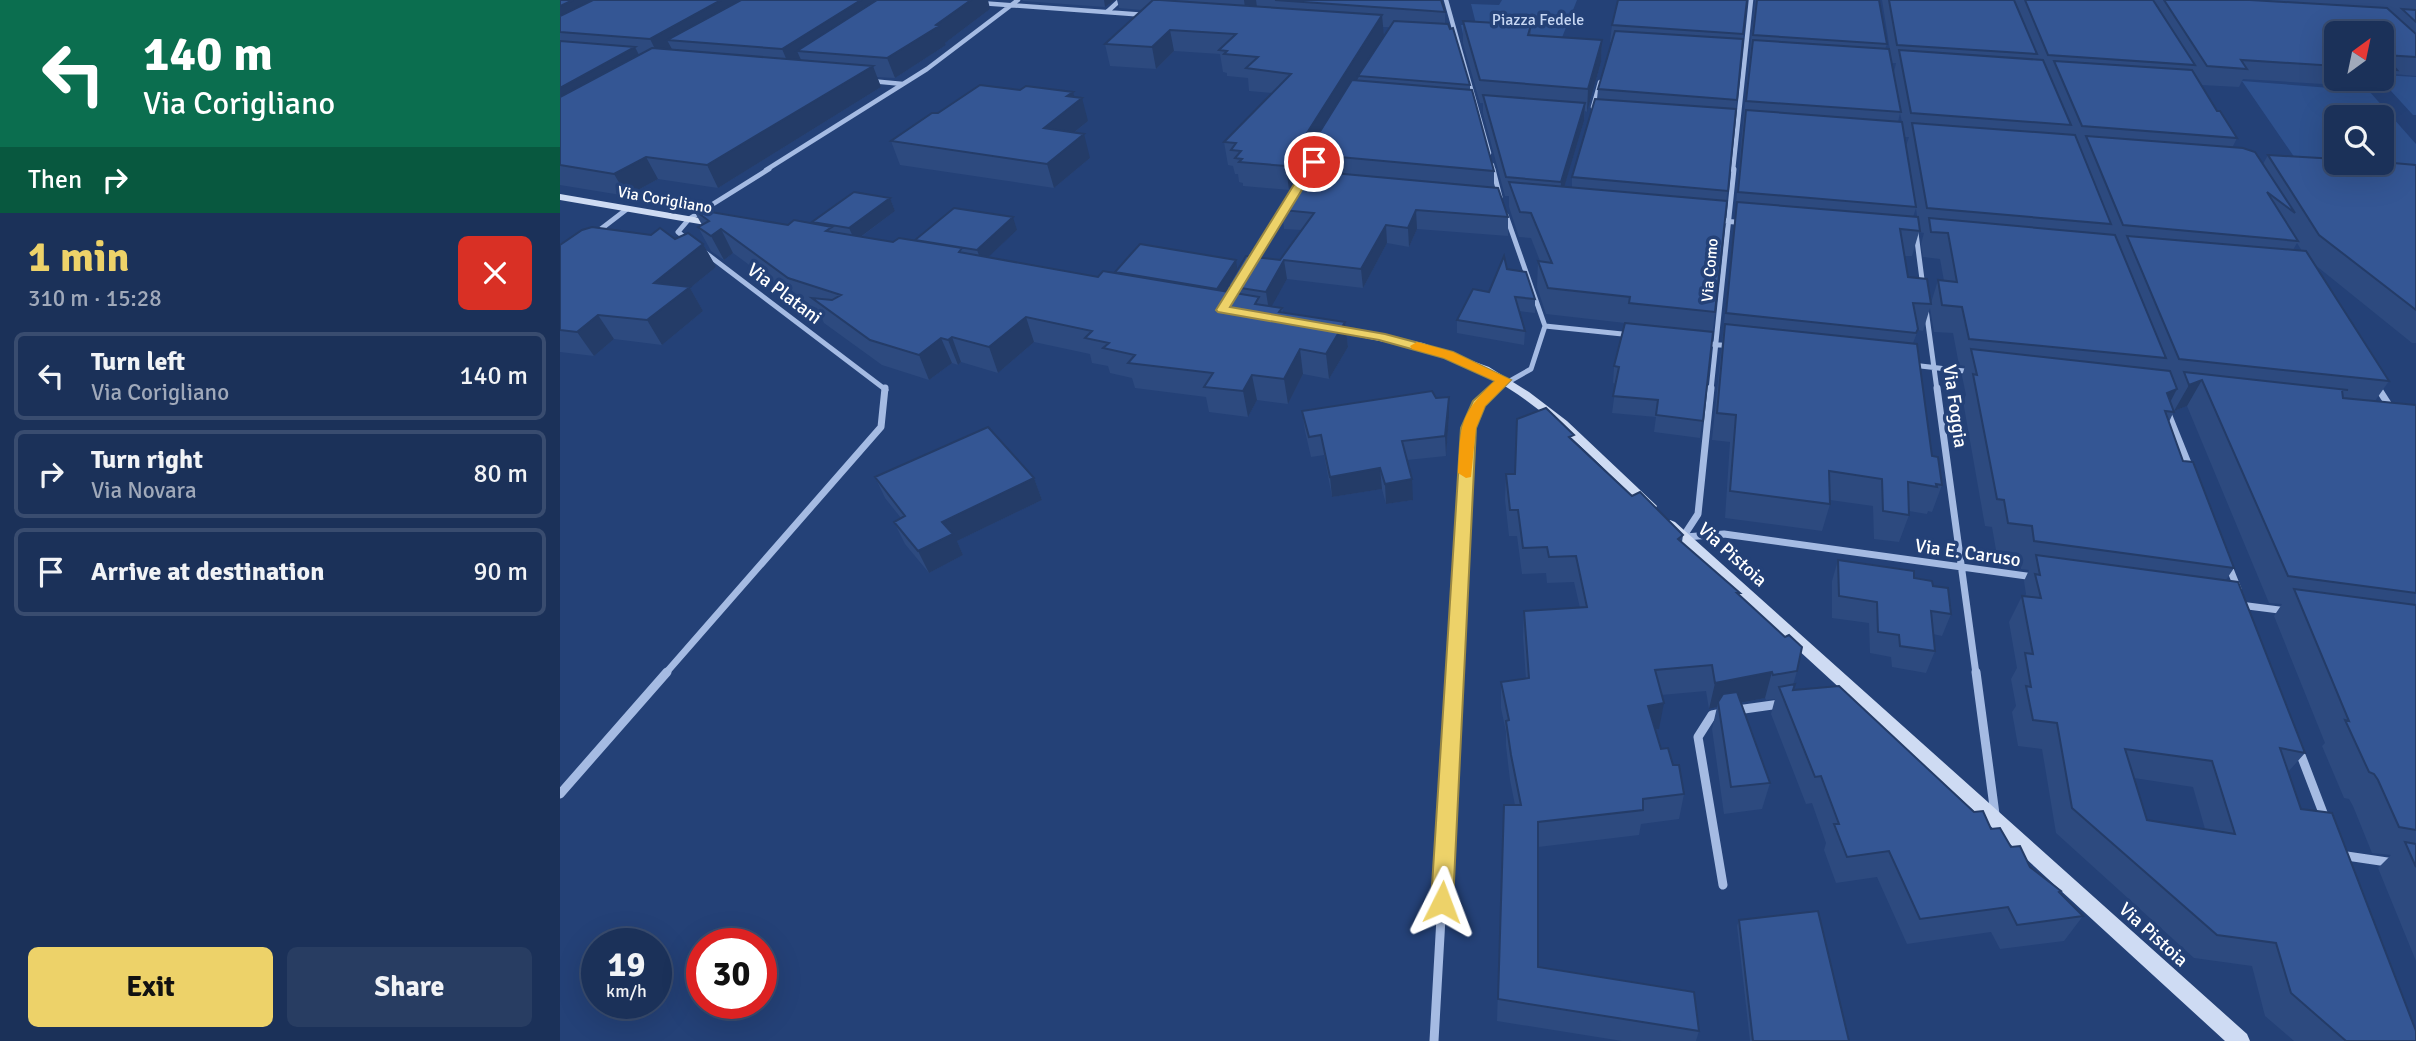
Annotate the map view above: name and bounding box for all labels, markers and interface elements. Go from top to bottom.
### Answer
park label: Piazza Fedele [1492,10,1584,30]
north arrow [2324,21,2394,91]
map controls [2324,21,2394,175]
text: 140 m [143,24,273,84]
icon: left [28,28,119,119]
text: Via Corigliano [143,84,335,123]
button: search [2324,105,2394,175]
pin [1284,132,1344,192]
icon: arrive [1295,143,1333,181]
icon: right [96,161,134,199]
text: Then [28,164,82,196]
street label: Via Corigliano [616,182,714,218]
text: 1 min [28,232,129,283]
button: close [458,236,532,310]
street label: Via Como [1697,237,1723,303]
street label: Via Platani [742,258,827,330]
text: 310 m · 15:28 [28,284,162,313]
text: Turn left [91,346,185,378]
icon: left [32,357,70,395]
text: 140 m [459,360,528,392]
street label: Via Foggia [1937,363,1973,449]
text: Via Corigliano [91,378,229,407]
text: Turn right [91,444,203,476]
icon: right [32,455,70,493]
text: 80 m [473,458,528,490]
text: Via Novara [91,476,197,505]
street label: Via Pistoia [1693,517,1772,592]
street label: Via E. Caruso [1914,534,2022,572]
icon: arrive [32,553,70,591]
text: Arrive at destination [91,556,324,588]
text: 90 m [473,556,528,588]
position arrow [1405,865,1479,939]
street label: Via Pistoia [2114,897,2193,972]
speed limit sign: 30 [686,928,777,1019]
text: 19 [608,943,645,986]
button: Exit [28,947,273,1027]
button: Share [287,947,532,1027]
text: km/h [606,980,647,1002]

